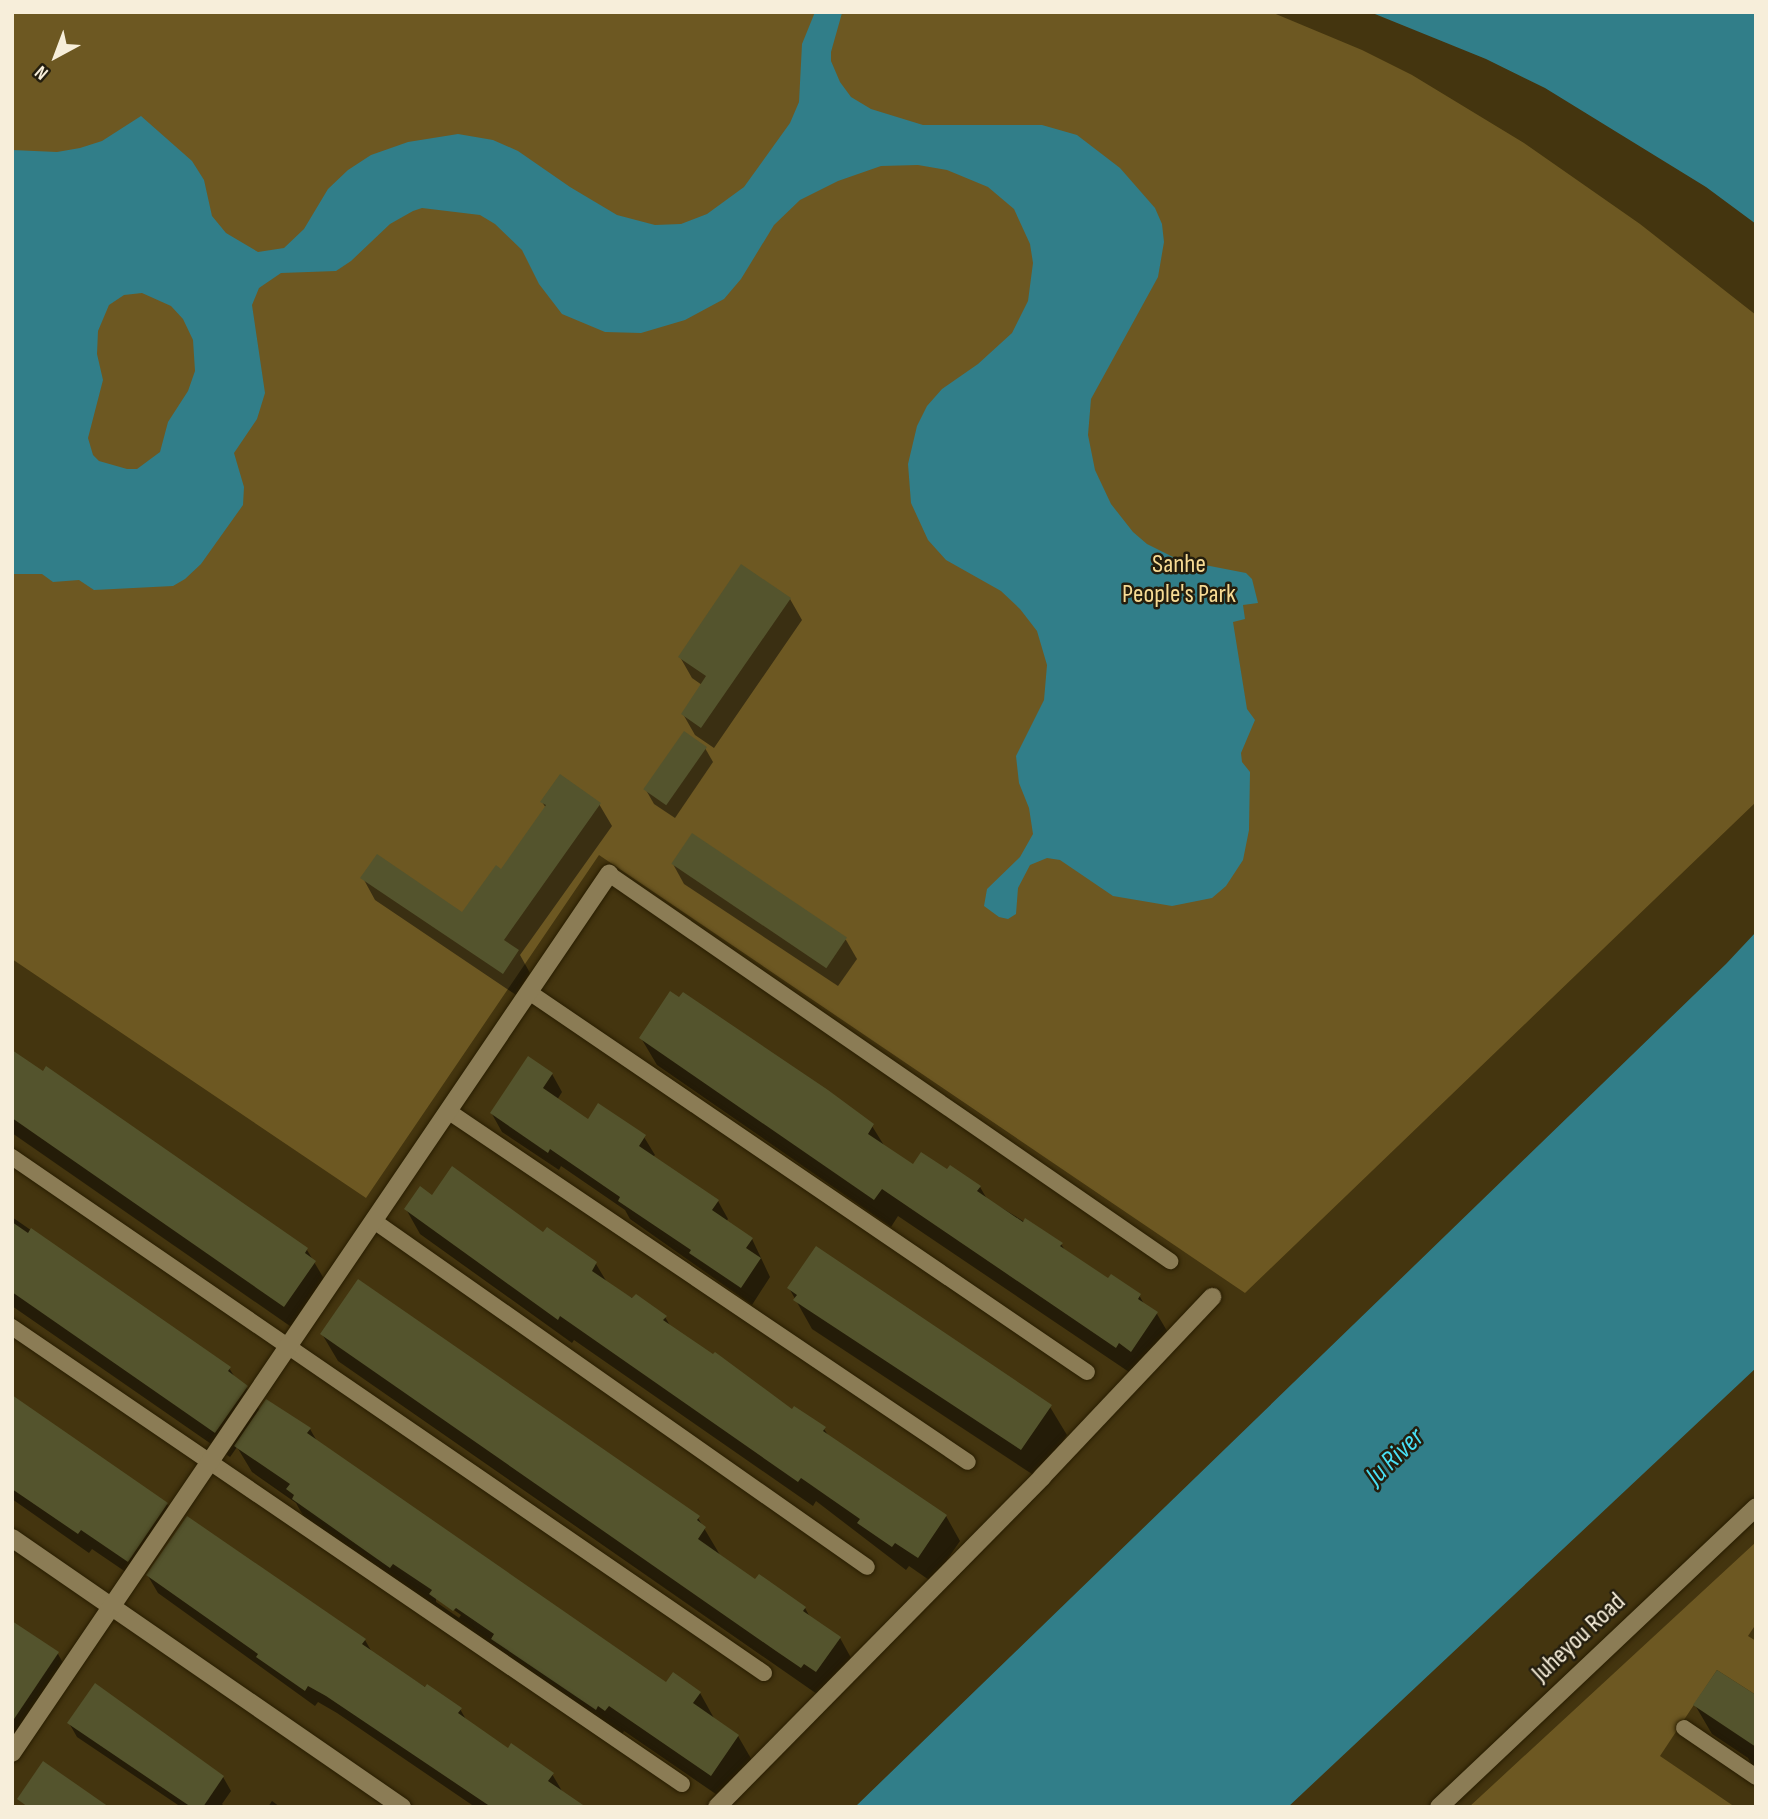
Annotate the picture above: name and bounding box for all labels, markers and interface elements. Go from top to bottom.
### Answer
north arrow [21,21,91,91]
text: N [31,60,53,84]
park label: Sanhe People's Park [1122,549,1236,610]
water label: Ju River [1359,1421,1431,1493]
street label: Juheyou Road [1526,1587,1632,1689]

